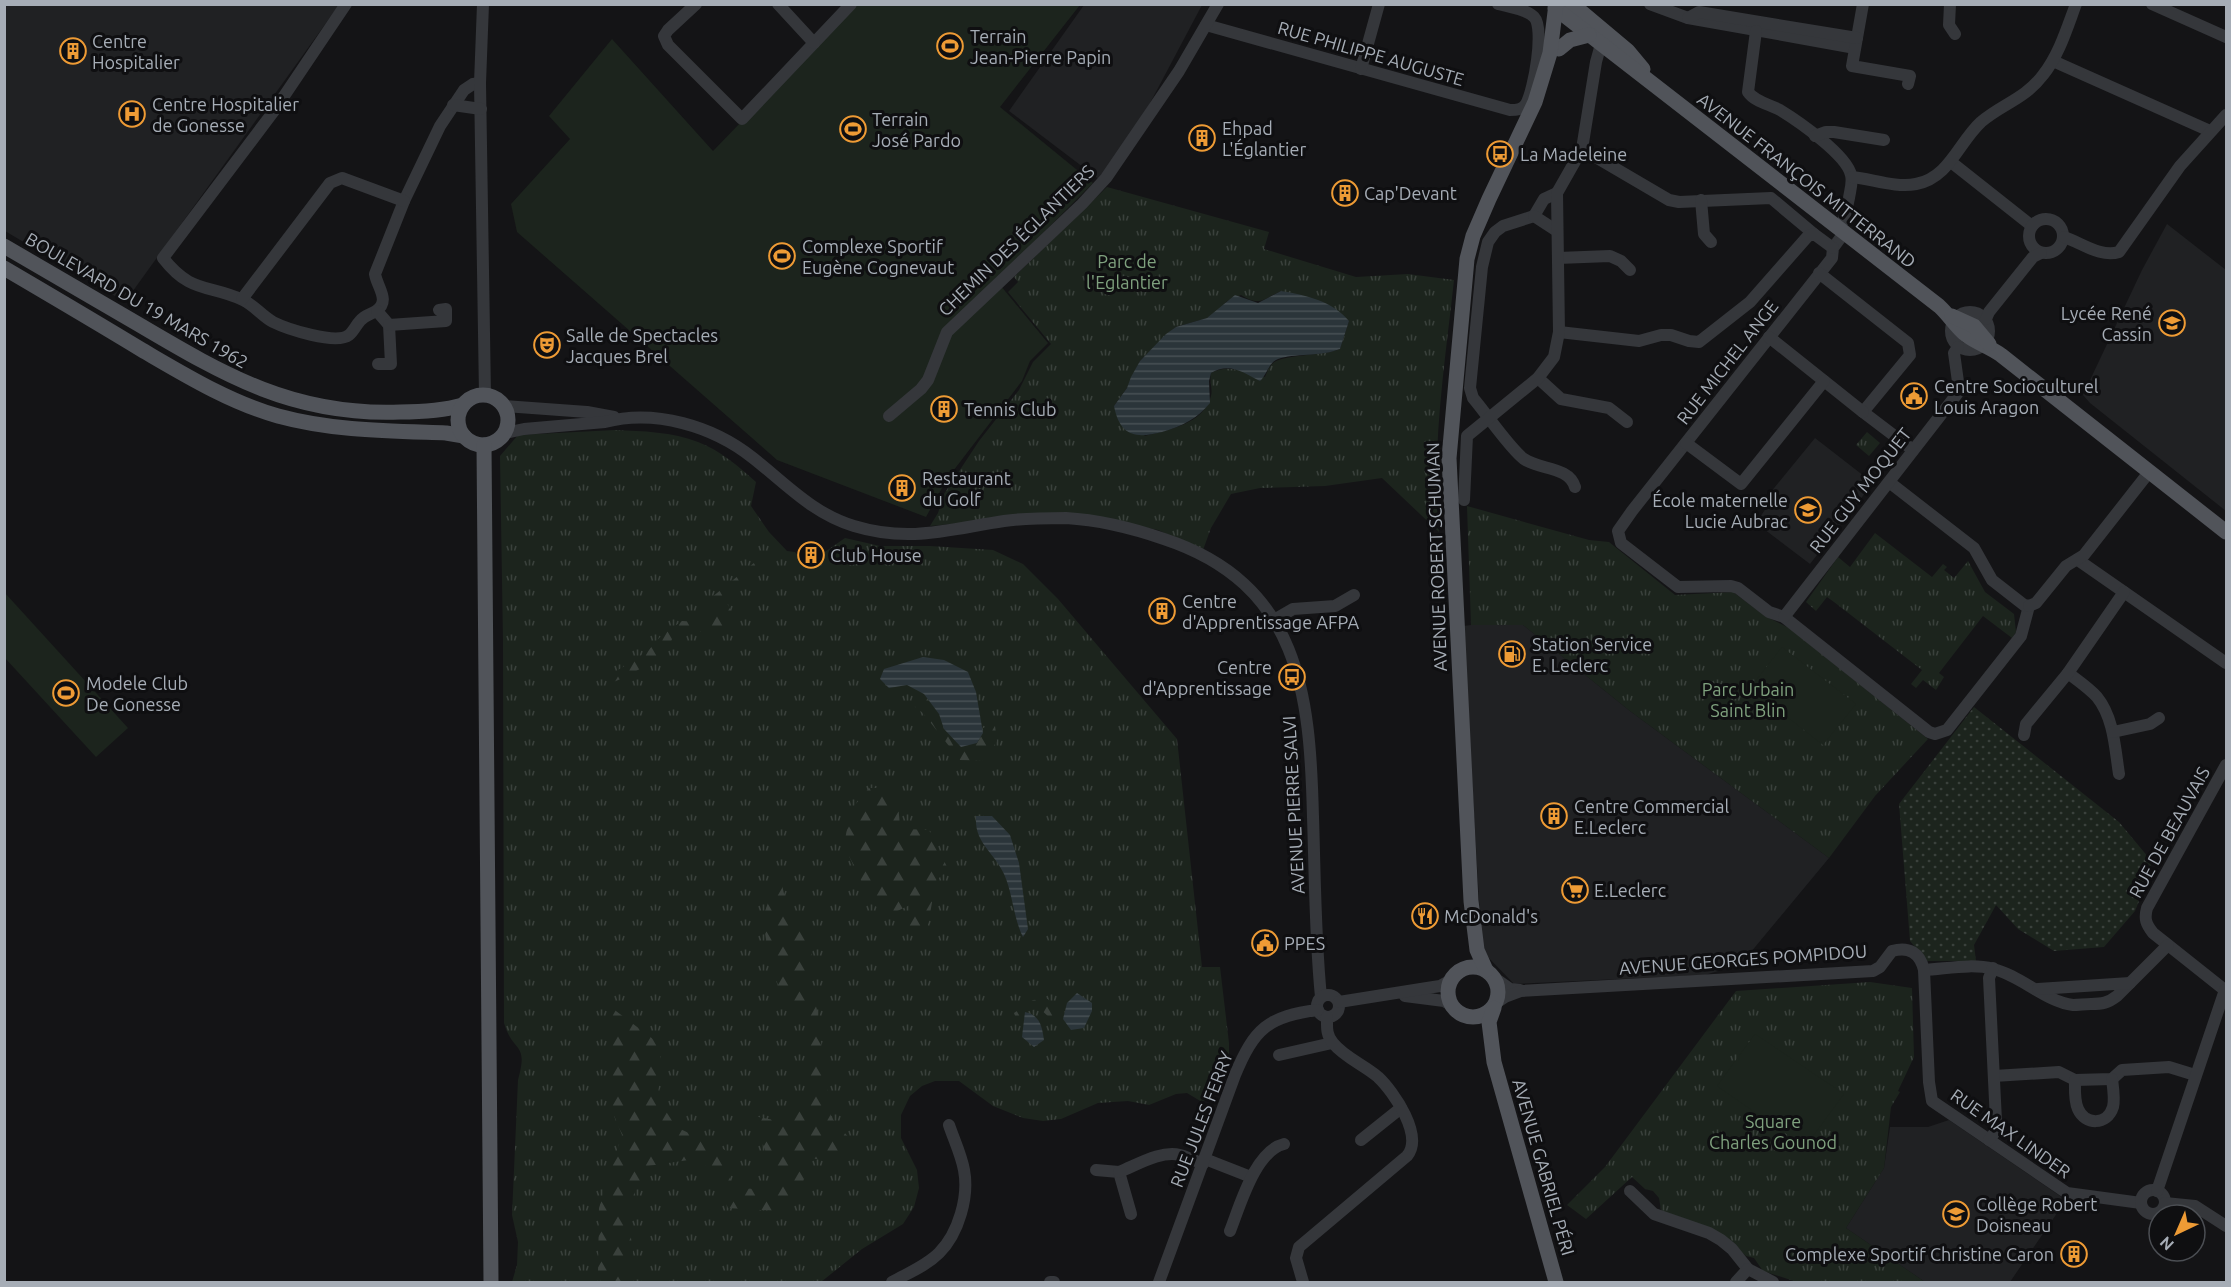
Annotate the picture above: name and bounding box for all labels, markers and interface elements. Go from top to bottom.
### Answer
street label: RUE PHILIPPE AUGUSTE [1276,17,1466,89]
place label: Terrain Jean-Pierre Papin [970,26,1111,67]
place label: Centre Hospitalier [92,31,180,72]
sports icon: Terrain Jean-Pierre Papin [935,31,965,61]
building icon: Centre Hospitalier [58,36,88,66]
street label: AVENUE FRANÇOIS MITTERRAND [1694,89,1920,271]
place label: Centre Hospitalier de Gonesse [152,94,299,135]
hospital icon: Centre Hospitalier de Gonesse [117,99,147,129]
place label: Terrain José Pardo [872,109,961,150]
sports icon: Terrain José Pardo [838,114,868,144]
place label: Ehpad L'Églantier [1222,118,1306,159]
building icon: Ehpad L'Églantier [1187,123,1217,153]
bus stop icon: La Madeleine [1485,139,1515,169]
place label: La Madeleine [1520,144,1627,164]
street label: CHEMIN DES ÉGLANTIERS [933,160,1098,320]
building icon: Cap'Devant [1330,178,1360,208]
place label: Cap'Devant [1364,183,1457,203]
street label: BOULEVARD DU 19 MARS 1962 [22,228,252,372]
place label: Complexe Sportif Eugène Cognevaut [802,236,954,277]
sports icon: Complexe Sportif Eugène Cognevaut [767,241,797,271]
park label: Parc de l'Eglantier [1086,251,1168,292]
street label: RUE MICHEL ANGE [1672,296,1782,428]
place label: Lycée René Cassin [2061,303,2152,344]
school or university icon: Lycée René Cassin [2157,308,2187,338]
place label: Salle de Spectacles Jacques Brel [566,325,718,366]
theatre icon: Salle de Spectacles Jacques Brel [532,330,562,360]
place label: Centre Socioculturel Louis Aragon [1934,376,2099,417]
public building icon: Centre Socioculturel Louis Aragon [1899,381,1929,411]
building icon: Tennis Club [929,394,959,424]
place label: Tennis Club [964,399,1057,419]
street label: RUE GUY MOQUET [1805,424,1916,557]
street label: AVENUE ROBERT SCHUMAN [1422,442,1450,672]
place label: Restaurant du Golf [922,468,1011,509]
building icon: Restaurant du Golf [887,473,917,503]
place label: École maternelle Lucie Aubrac [1652,489,1788,531]
school or university icon: École maternelle Lucie Aubrac [1793,495,1823,525]
building icon: Club House [796,540,826,570]
place label: Club House [830,545,922,565]
place label: Centre d'Apprentissage AFPA [1182,591,1359,632]
building icon: Centre d'Apprentissage AFPA [1147,596,1177,626]
place label: Station Service E. Leclerc [1532,634,1652,675]
fuel station icon: Station Service E. Leclerc [1497,639,1527,669]
place label: Centre d'Apprentissage [1142,657,1272,698]
bus stop icon: Centre d'Apprentissage [1277,662,1307,692]
place label: Modele Club De Gonesse [86,673,188,714]
sports icon: Modele Club De Gonesse [51,678,81,708]
park label: Parc Urbain Saint Blin [1702,679,1794,720]
street label: AVENUE PIERRE SALVI [1278,715,1308,895]
street label: RUE DE BEAUVAIS [2125,763,2213,901]
place label: Centre Commercial E.Leclerc [1574,796,1730,837]
building icon: Centre Commercial E.Leclerc [1539,801,1569,831]
supermarket icon: E.Leclerc [1560,875,1590,905]
place label: E.Leclerc [1594,880,1666,900]
restaurant icon: McDonald's [1410,901,1440,931]
place label: McDonald's [1444,906,1538,926]
public building icon: PPES [1250,928,1280,958]
place label: PPES [1284,933,1325,953]
street label: AVENUE GEORGES POMPIDOU [1618,940,1868,978]
street label: RUE JULES FERRY [1166,1048,1236,1190]
street label: AVENUE GABRIEL PÉRI [1509,1076,1580,1258]
street label: RUE MAX LINDER [1947,1084,2075,1182]
park label: Square Charles Gounod [1709,1111,1837,1152]
place label: Collège Robert Doisneau [1976,1194,2097,1235]
school or university icon: Collège Robert Doisneau [1941,1199,1971,1229]
north arrow [2147,1203,2207,1263]
text: N [2156,1233,2177,1254]
building icon: Complexe Sportif Christine Caron [2059,1239,2089,1269]
place label: Complexe Sportif Christine Caron [1785,1244,2054,1264]

